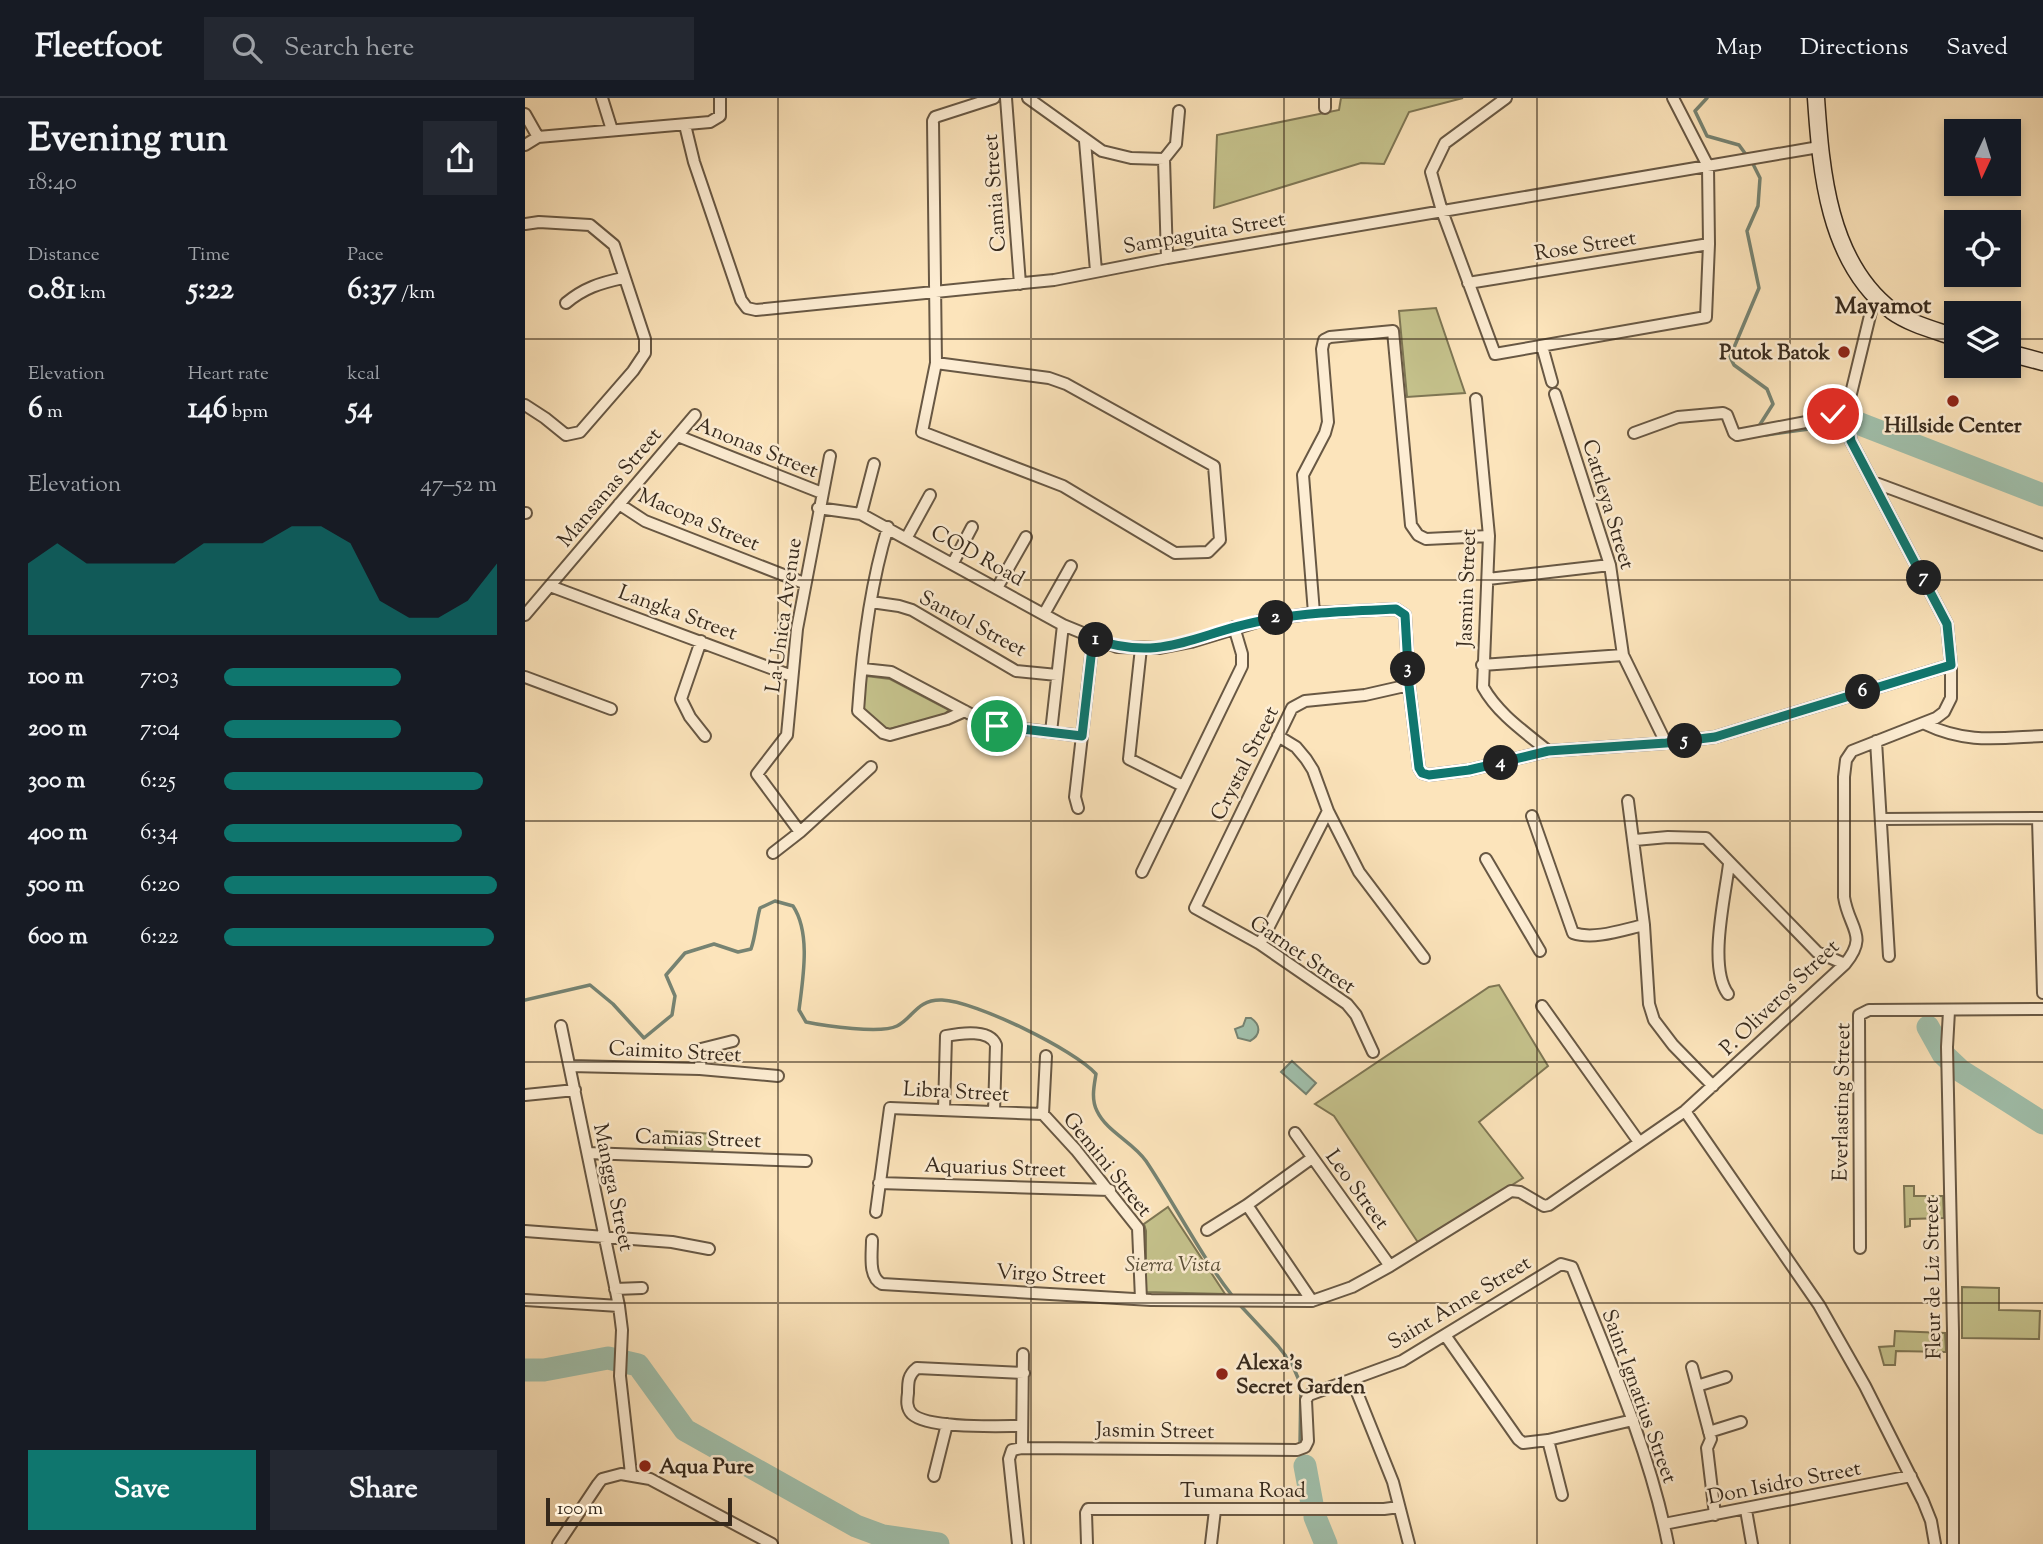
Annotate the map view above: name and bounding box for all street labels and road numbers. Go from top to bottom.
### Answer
street label: Camia Street [977,133,1015,253]
street label: Sampaguita Street [1121,205,1288,263]
street label: Rose Street [1532,224,1638,270]
street label: Anonas Street [690,411,822,487]
street label: Mansanas Street [551,422,670,555]
street label: Cattleya Street [1573,436,1641,573]
street label: Macopa Street [633,482,764,560]
street label: COD Road [925,519,1030,595]
street label: Jasmin Street [1451,528,1485,649]
street label: La Unica Avenue [759,536,811,695]
street label: Langka Street [614,578,741,649]
street label: Santol Street [913,584,1031,666]
street label: Crystal Street [1204,702,1287,826]
street label: Garnet Street [1243,909,1361,1002]
street label: P. Oliveros Street [1714,933,1847,1063]
street label: Everlasting Street [1827,1022,1859,1182]
street label: Caimito Street [608,1035,742,1071]
street label: Libra Street [902,1075,1010,1111]
street label: Gemini Street [1055,1106,1158,1224]
street label: Mangga Street [584,1121,640,1254]
street label: Camias Street [634,1123,762,1157]
street label: Leo Street [1317,1144,1396,1236]
street label: Aquarius Street [924,1152,1066,1186]
street label: Fleur de Liz Street [1918,1196,1950,1360]
street label: Saint Anne Street [1383,1249,1537,1358]
street label: Virgo Street [995,1258,1106,1294]
street label: Saint Ignatius Street [1593,1306,1684,1488]
street label: Jasmin Street [1094,1416,1214,1448]
street label: Don Isidro Street [1705,1454,1864,1514]
street label: Tumana Road [1180,1477,1306,1507]

